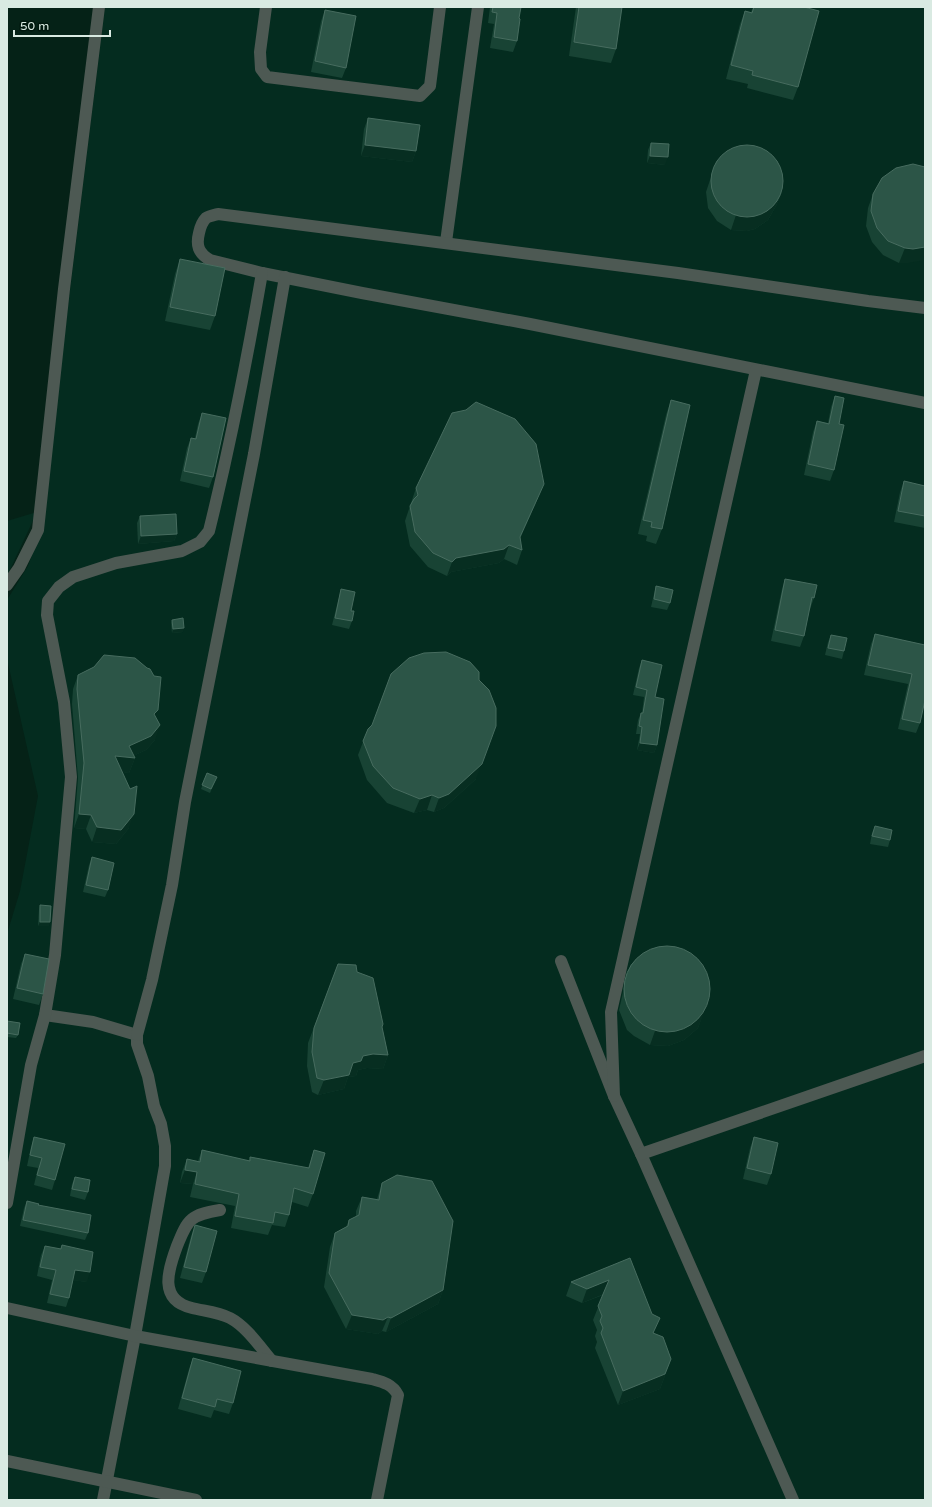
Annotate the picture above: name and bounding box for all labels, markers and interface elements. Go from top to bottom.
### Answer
scale bar [14,12,110,38]
text: 50 m [20,19,49,33]

